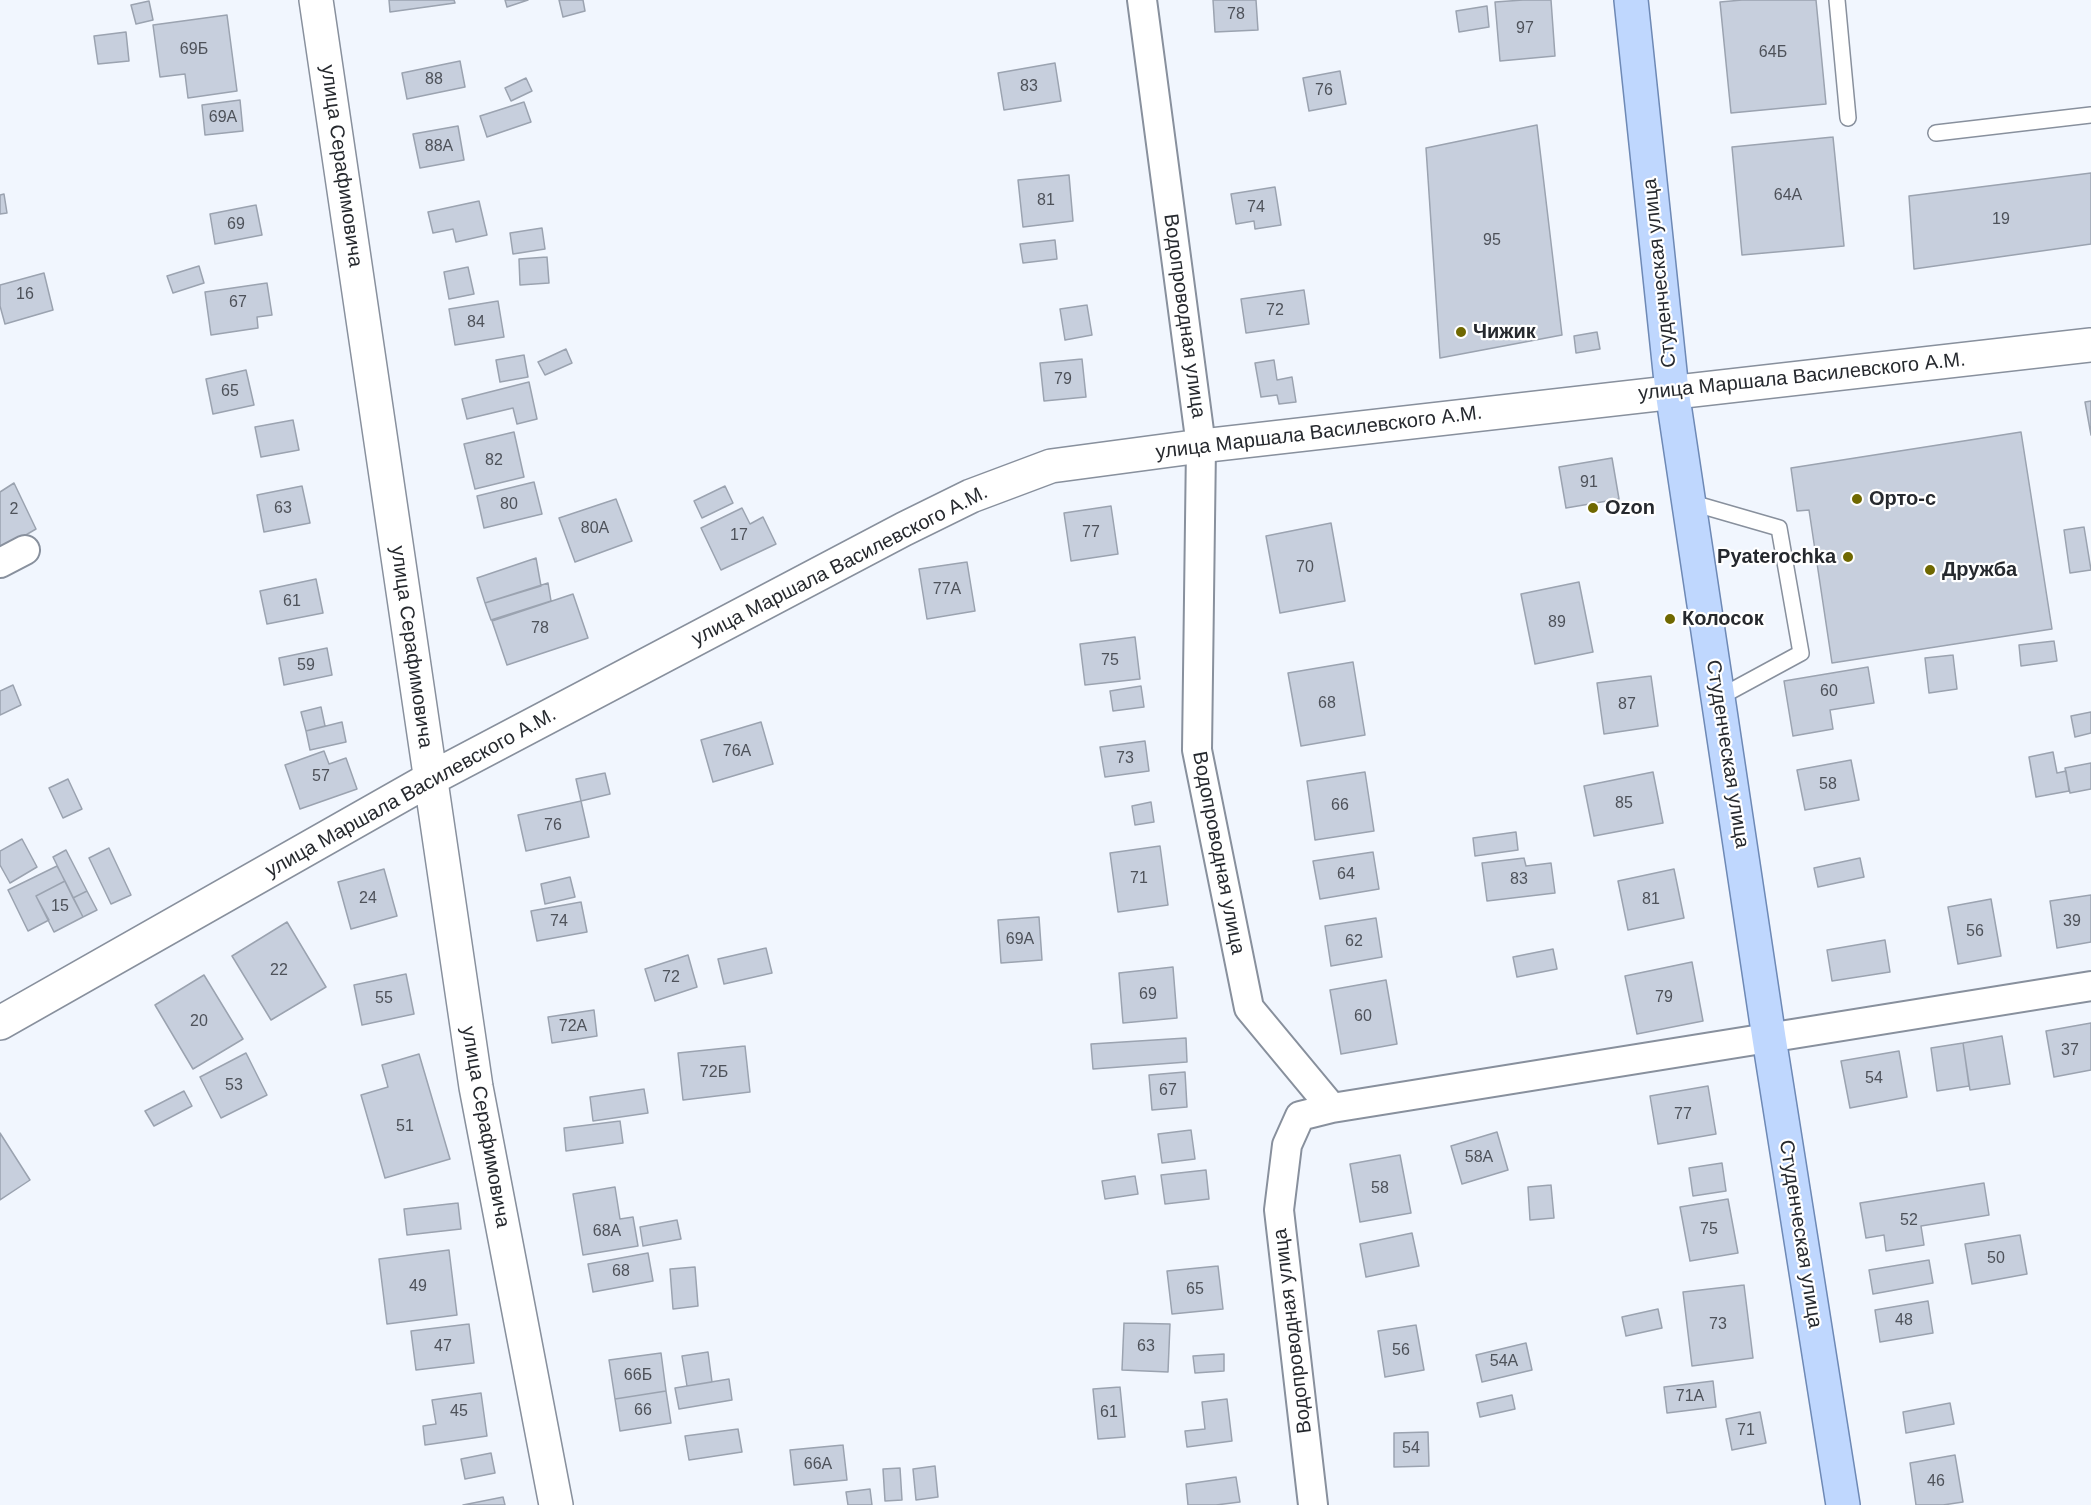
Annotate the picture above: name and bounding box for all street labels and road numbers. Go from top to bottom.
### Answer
street label: улица Серафимовича [315,63,367,269]
street label: Студенческая улица [1638,177,1682,369]
street label: Водопроводная улица [1158,212,1210,420]
street label: улица Маршала Василевского А.М. [1637,348,1967,406]
street label: улица Маршала Василевского А.М. [1154,401,1484,465]
street label: улица Маршала Василевского А.М. [688,481,992,651]
street label: улица Серафимовича [385,544,437,750]
street label: Студенческая улица [1700,658,1754,850]
street label: улица Маршала Василевского А.М. [261,703,561,883]
street label: Водопроводная улица [1187,750,1249,956]
street label: улица Серафимовича [455,1024,515,1230]
street label: Студенческая улица [1773,1138,1827,1330]
street label: Водопроводная улица [1269,1227,1317,1435]

